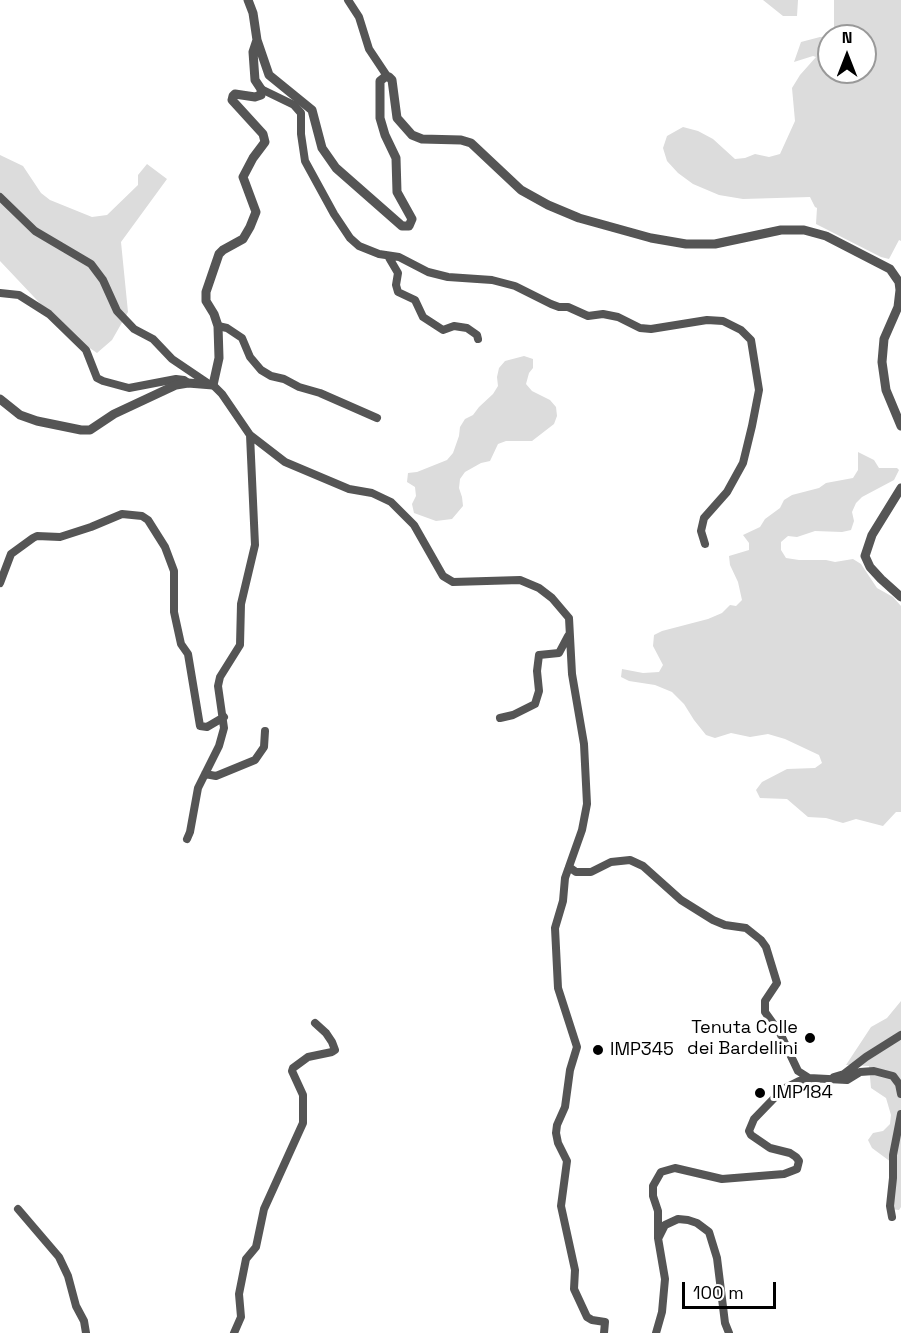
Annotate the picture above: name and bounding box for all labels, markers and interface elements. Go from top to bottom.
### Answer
north arrow [817,24,877,84]
text: N [842,27,852,48]
place label: Tenuta Colle dei Bardellini [687,1017,798,1060]
marker: Tenuta Colle dei Bardellini [803,1031,817,1045]
place label: IMP345 [610,1039,674,1061]
marker: IMP345 [591,1043,605,1057]
place label: IMP184 [772,1082,833,1104]
marker: IMP184 [753,1086,767,1100]
scale bar [685,1270,780,1308]
text: 100 m [693,1281,744,1304]

